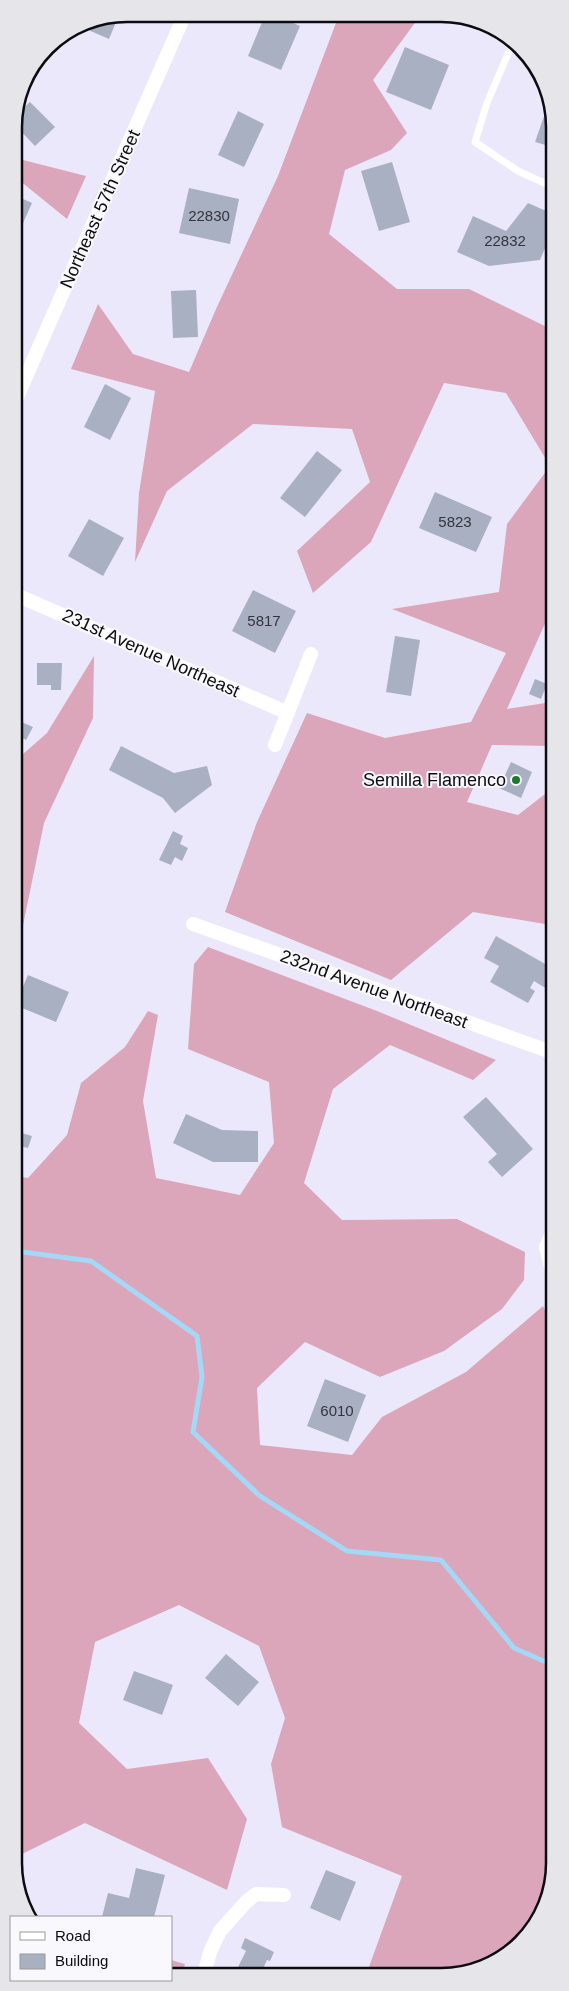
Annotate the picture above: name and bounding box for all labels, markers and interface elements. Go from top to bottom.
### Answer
street label: Northeast 57th Street [56,127,144,291]
house number: 22830 [188,207,230,224]
house number: 22832 [484,232,526,249]
house number: 5823 [438,513,472,530]
street label: 231st Avenue Northeast [59,605,243,701]
house number: 5817 [247,612,281,629]
place label: Semilla Flamenco [363,770,506,790]
marker: Semilla Flamenco [510,774,522,786]
street label: 232nd Avenue Northeast [278,946,470,1032]
house number: 6010 [320,1402,354,1419]
legend [10,1916,172,1981]
text: Road [55,1927,91,1944]
text: Building [55,1952,108,1969]

